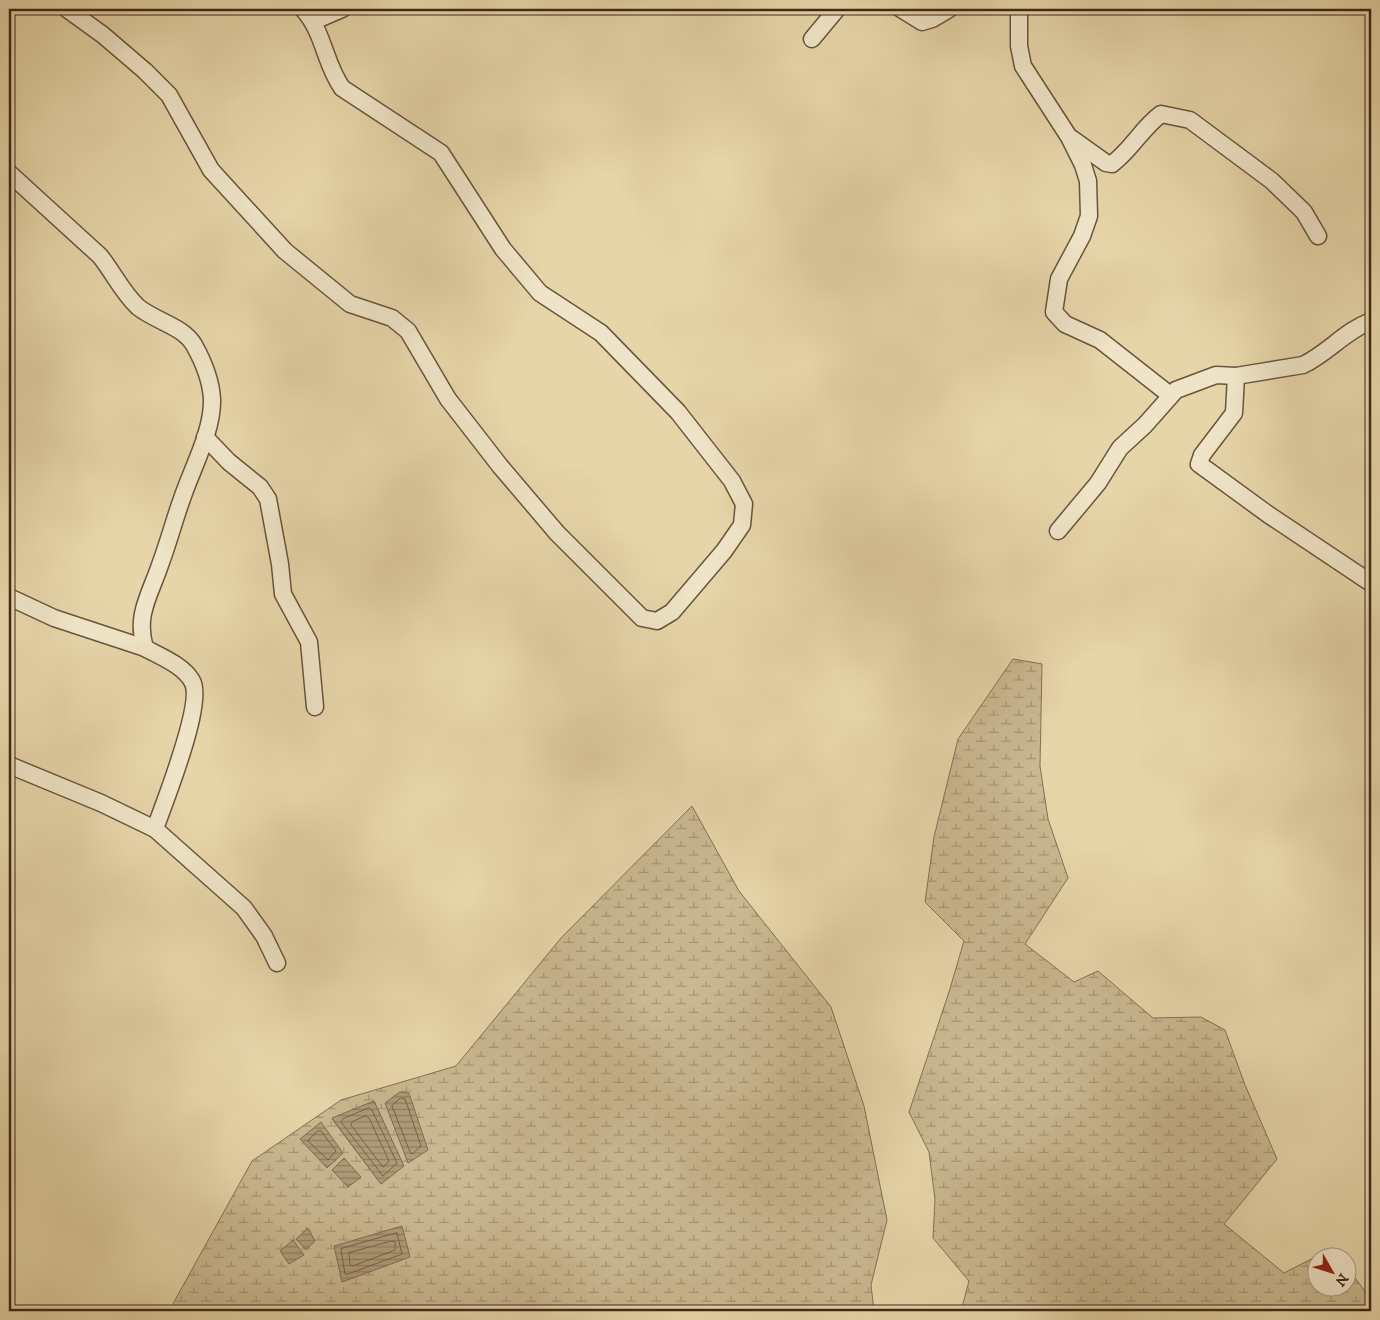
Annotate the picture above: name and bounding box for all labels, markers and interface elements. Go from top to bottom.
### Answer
north arrow [1308,1248,1358,1298]
text: N [1330,1269,1352,1290]

